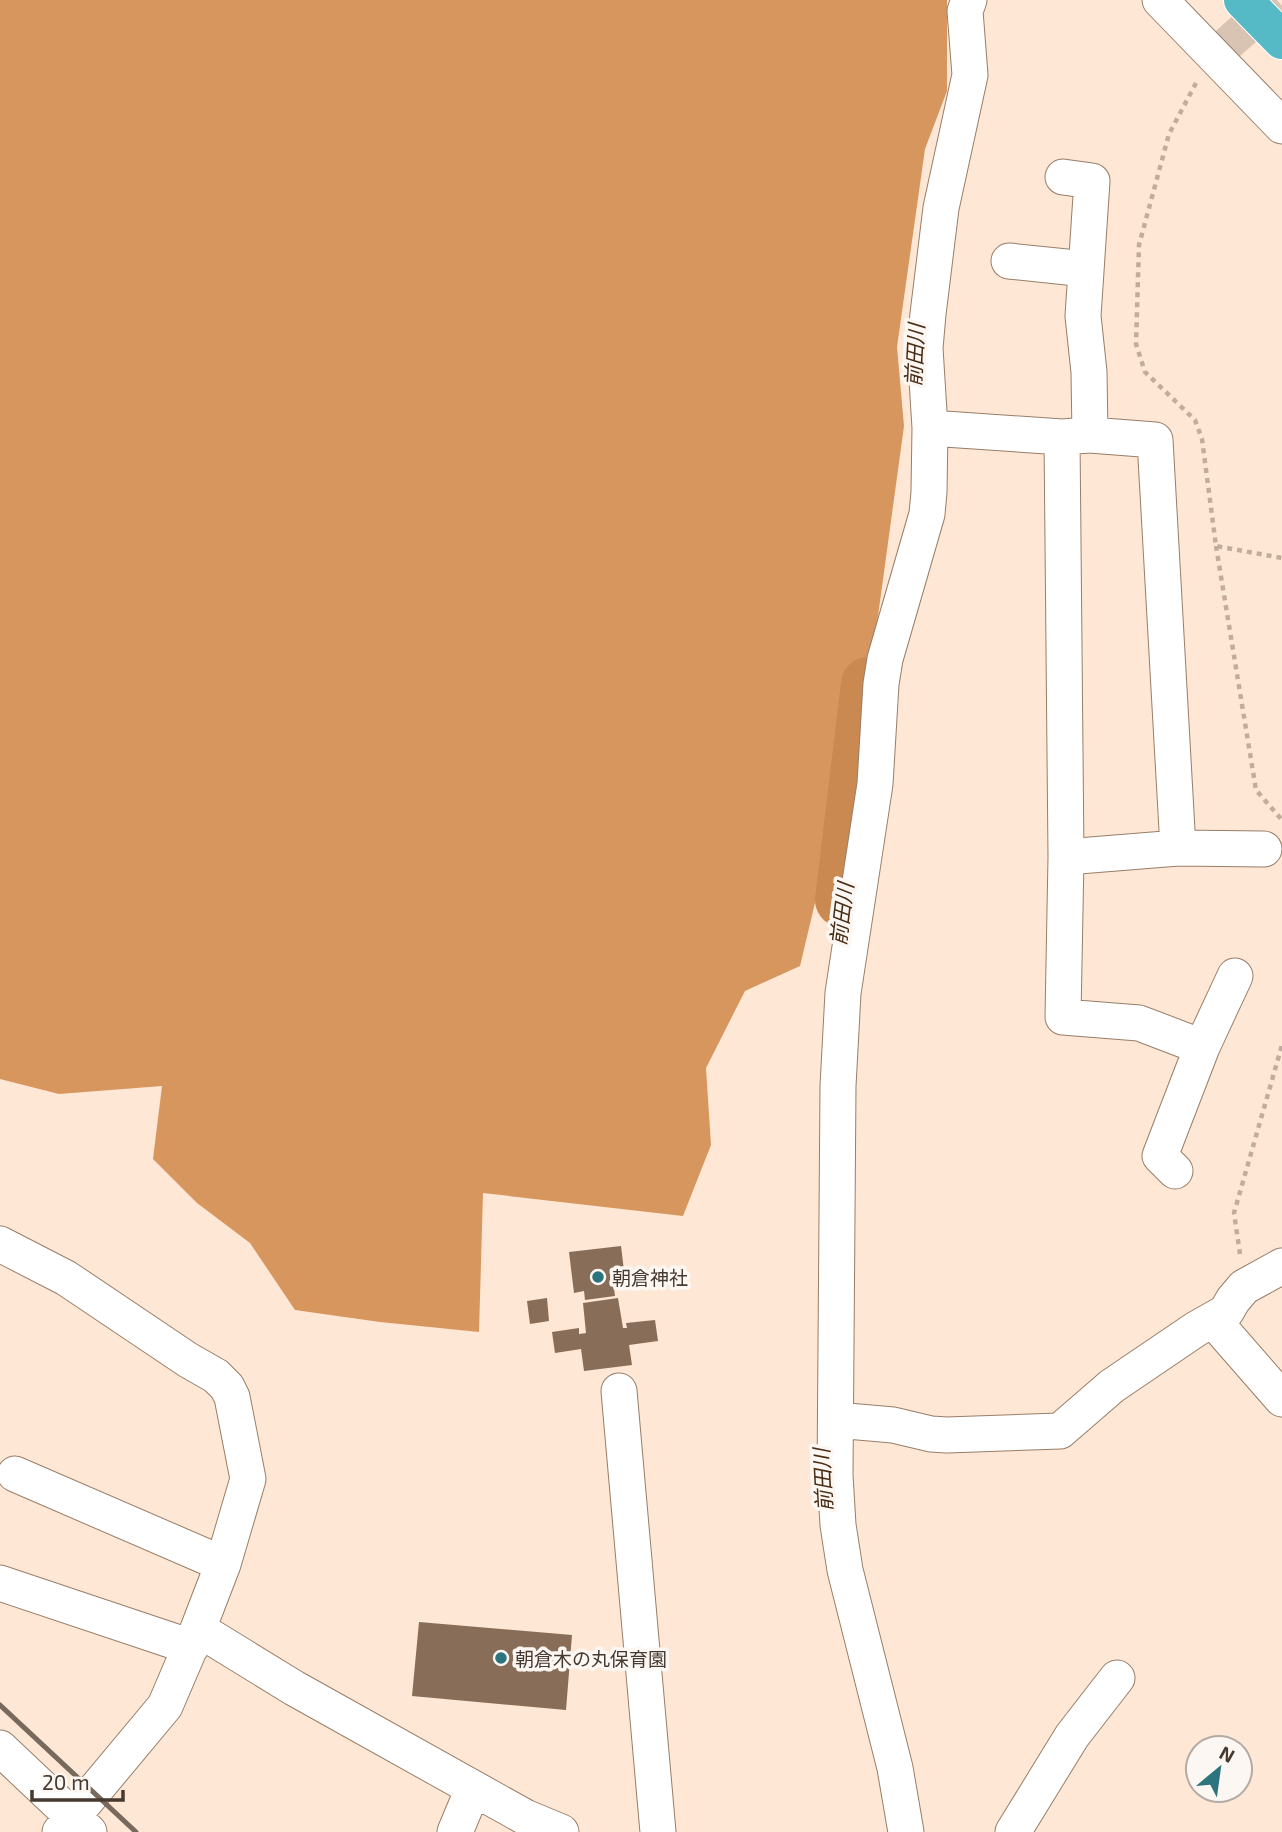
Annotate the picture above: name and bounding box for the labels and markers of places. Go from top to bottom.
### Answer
place label: 朝倉神社 [612,1266,688,1289]
marker: 朝倉神社 [590,1269,606,1285]
place label: 朝倉木の丸保育園 [515,1647,667,1670]
marker: 朝倉木の丸保育園 [493,1650,509,1666]

